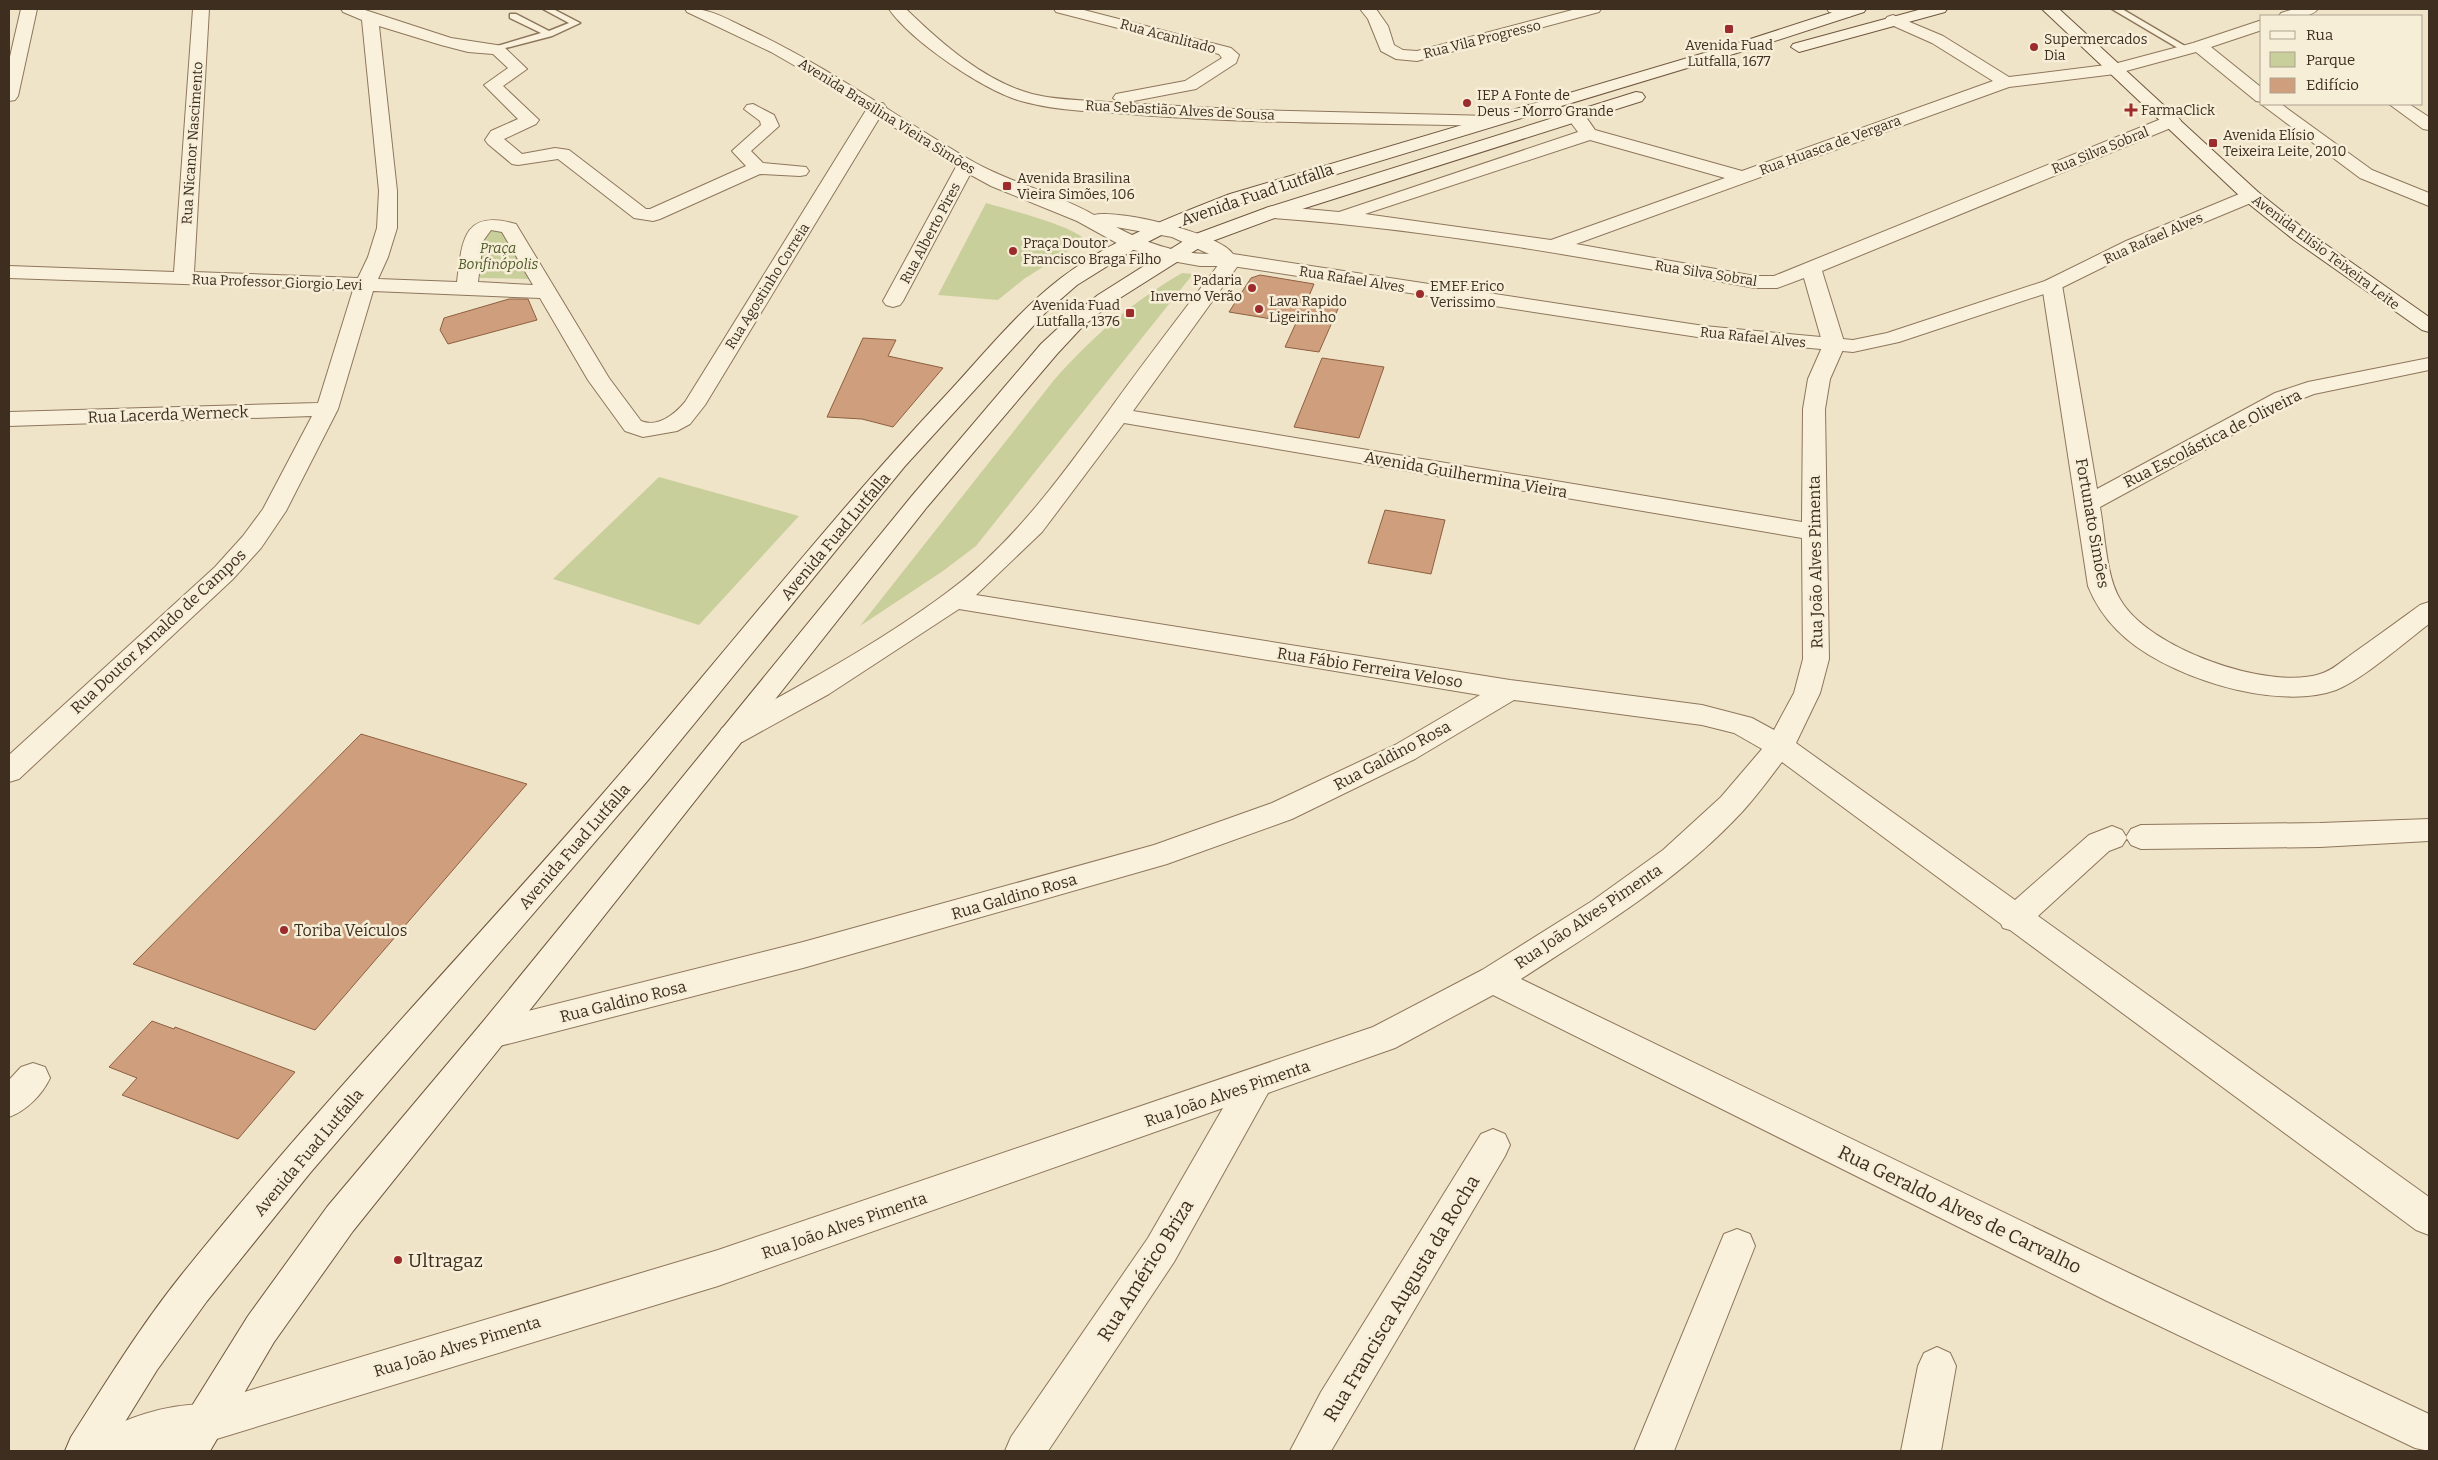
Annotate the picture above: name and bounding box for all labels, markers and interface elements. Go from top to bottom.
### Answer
legend [2260,15,2423,105]
street label: Rua Acanlitado [1118,16,1218,57]
street label: Rua Vila Progresso [1422,17,1543,62]
marker: Avenida Fuad Lutfalla, 1677 [1723,23,1735,35]
text: Rua [2306,26,2333,44]
place label: Supermercados Dia [2044,31,2147,64]
place label: Avenida Fuad Lutfalla, 1677 [1685,37,1773,70]
marker: Supermercados Dia [2028,41,2040,53]
text: Parque [2306,51,2355,69]
street label: Avenida Brasilina Vieira Simões [795,55,978,178]
street label: Rua Nicanor Nascimento [178,61,207,225]
text: Edifício [2306,76,2359,94]
place label: IEP A Fonte de Deus - Morro Grande [1477,87,1614,120]
street label: Rua Sebastião Alves de Sousa [1085,97,1276,124]
marker: IEP A Fonte de Deus - Morro Grande [1461,97,1473,109]
place label: FarmaClick [2141,102,2215,119]
marker: FarmaClick [2125,104,2137,116]
street label: Rua Huasca de Vergara [1757,112,1904,179]
street label: Rua Silva Sobral [2049,123,2151,178]
place label: Avenida Elísio Teixeira Leite, 2010 [2223,127,2346,160]
marker: Avenida Elísio Teixeira Leite, 2010 [2207,137,2219,149]
street label: Avenida Fuad Lutfalla [1178,159,1336,230]
place label: Avenida Brasilina Vieira Simões, 106 [1017,170,1135,203]
street label: Rua Alberto Pires [897,180,964,287]
marker: Avenida Brasilina Vieira Simões, 106 [1001,180,1013,192]
street label: Avenida Elísio Teixeira Leite [2249,191,2403,314]
street label: Rua Rafael Alves [2101,209,2205,268]
street label: Rua Agostinho Correia [722,220,813,352]
place label: Praça Doutor Francisco Braga Filho [1023,235,1161,268]
park label: Praça Bonfinópolis [458,240,538,273]
marker: Praça Doutor Francisco Braga Filho [1007,245,1019,257]
street label: Rua Silva Sobral [1654,257,1758,290]
street label: Rua Rafael Alves [1298,263,1406,296]
street label: Rua Professor Giorgio Levi [191,271,363,294]
place label: Padaria Inverno Verão [1150,272,1242,305]
place label: EMEF Erico Verissimo [1430,278,1504,311]
marker: Padaria Inverno Verão [1246,282,1258,294]
marker: EMEF Erico Verissimo [1414,288,1426,300]
place label: Lava Rapido Ligeirinho [1269,293,1347,326]
place label: Avenida Fuad Lutfalla, 1376 [1032,297,1120,330]
marker: Lava Rapido Ligeirinho [1253,303,1265,315]
marker: Avenida Fuad Lutfalla, 1376 [1124,307,1136,319]
street label: Rua Rafael Alves [1699,323,1807,352]
street label: Rua Escolástica de Oliveira [2120,385,2305,492]
street label: Rua Lacerda Werneck [87,402,249,427]
street label: Avenida Guilhermina Vieira [1363,447,1569,502]
street label: Fortunato Simões [2072,457,2113,590]
street label: Avenida Fuad Lutfalla [777,469,894,604]
street label: Rua João Alves Pimenta [1804,475,1827,649]
street label: Rua Doutor Arnaldo de Campos [67,545,250,718]
street label: Rua Fábio Ferreira Veloso [1276,643,1464,692]
street label: Rua Galdino Rosa [1331,717,1454,794]
street label: Avenida Fuad Lutfalla [515,780,634,913]
street label: Rua João Alves Pimenta [1511,860,1666,973]
street label: Rua Galdino Rosa [949,869,1079,923]
place label: Toriba Veículos [294,921,407,940]
marker: Toriba Veículos [278,924,290,936]
street label: Rua Galdino Rosa [558,977,689,1026]
street label: Rua João Alves Pimenta [1142,1056,1312,1131]
street label: Avenida Fuad Lutfalla [250,1085,367,1220]
street label: Rua Geraldo Alves de Carvalho [1834,1140,2085,1279]
street label: Rua Francisca Augusta da Rocha [1319,1170,1485,1426]
street label: Rua João Alves Pimenta [759,1188,929,1263]
street label: Rua Américo Briza [1092,1195,1199,1345]
place label: Ultragaz [408,1249,483,1272]
marker: Ultragaz [392,1254,404,1266]
street label: Rua João Alves Pimenta [371,1312,543,1381]

